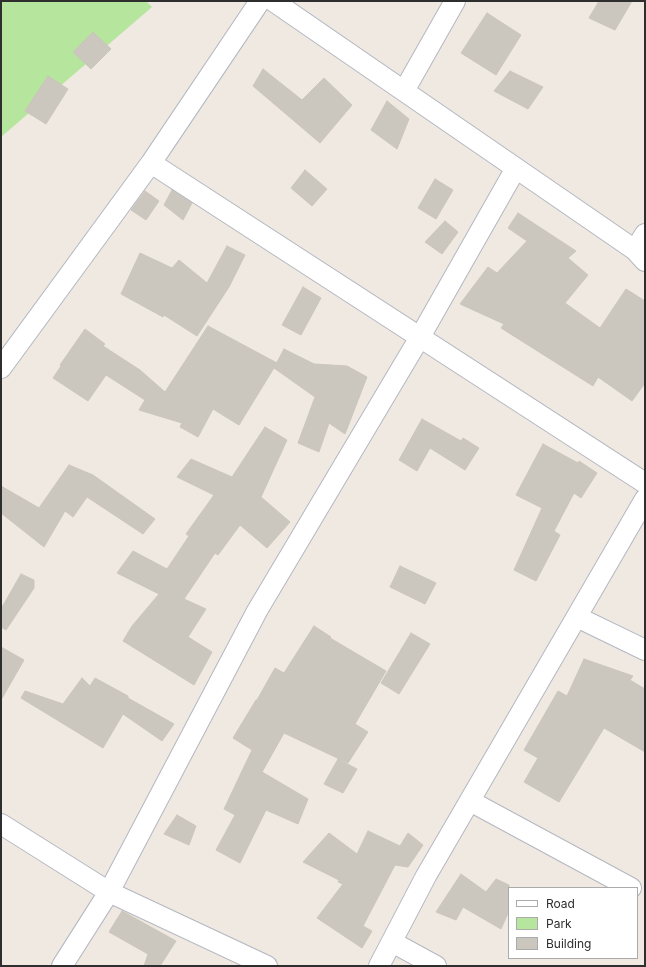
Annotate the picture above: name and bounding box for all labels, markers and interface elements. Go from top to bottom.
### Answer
legend [508,887,638,959]
text: Road [546,896,575,911]
text: Park [546,916,572,931]
text: Building [546,936,591,951]

